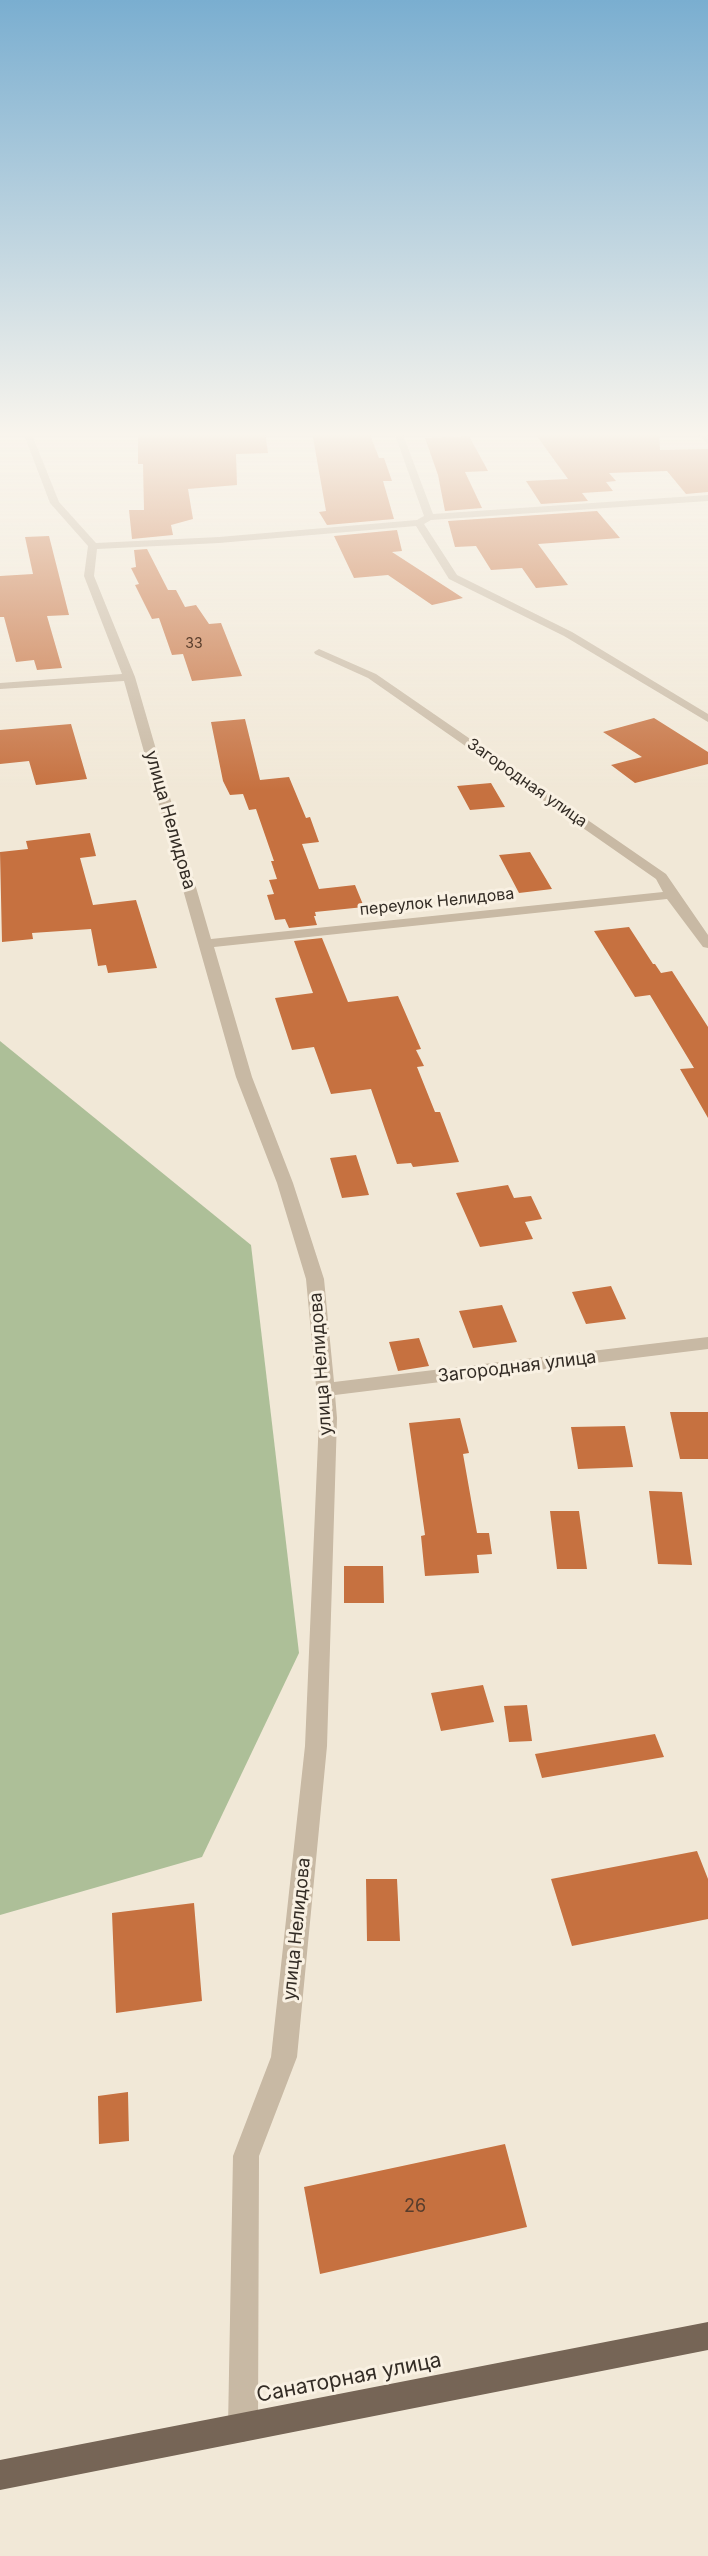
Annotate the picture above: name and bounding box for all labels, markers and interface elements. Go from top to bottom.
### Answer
house number: 33 [185,636,203,652]
street label: Загородная улица [463,734,591,832]
street label: улица Нелидова [140,748,200,892]
street label: переулок Нелидова [359,884,515,920]
street label: улица Нелидова [305,1292,337,1436]
street label: Загородная улица [436,1347,598,1387]
street label: улица Нелидова [279,1857,315,2001]
house number: 26 [404,2196,426,2218]
street label: Санаторная улица [254,2348,444,2408]

